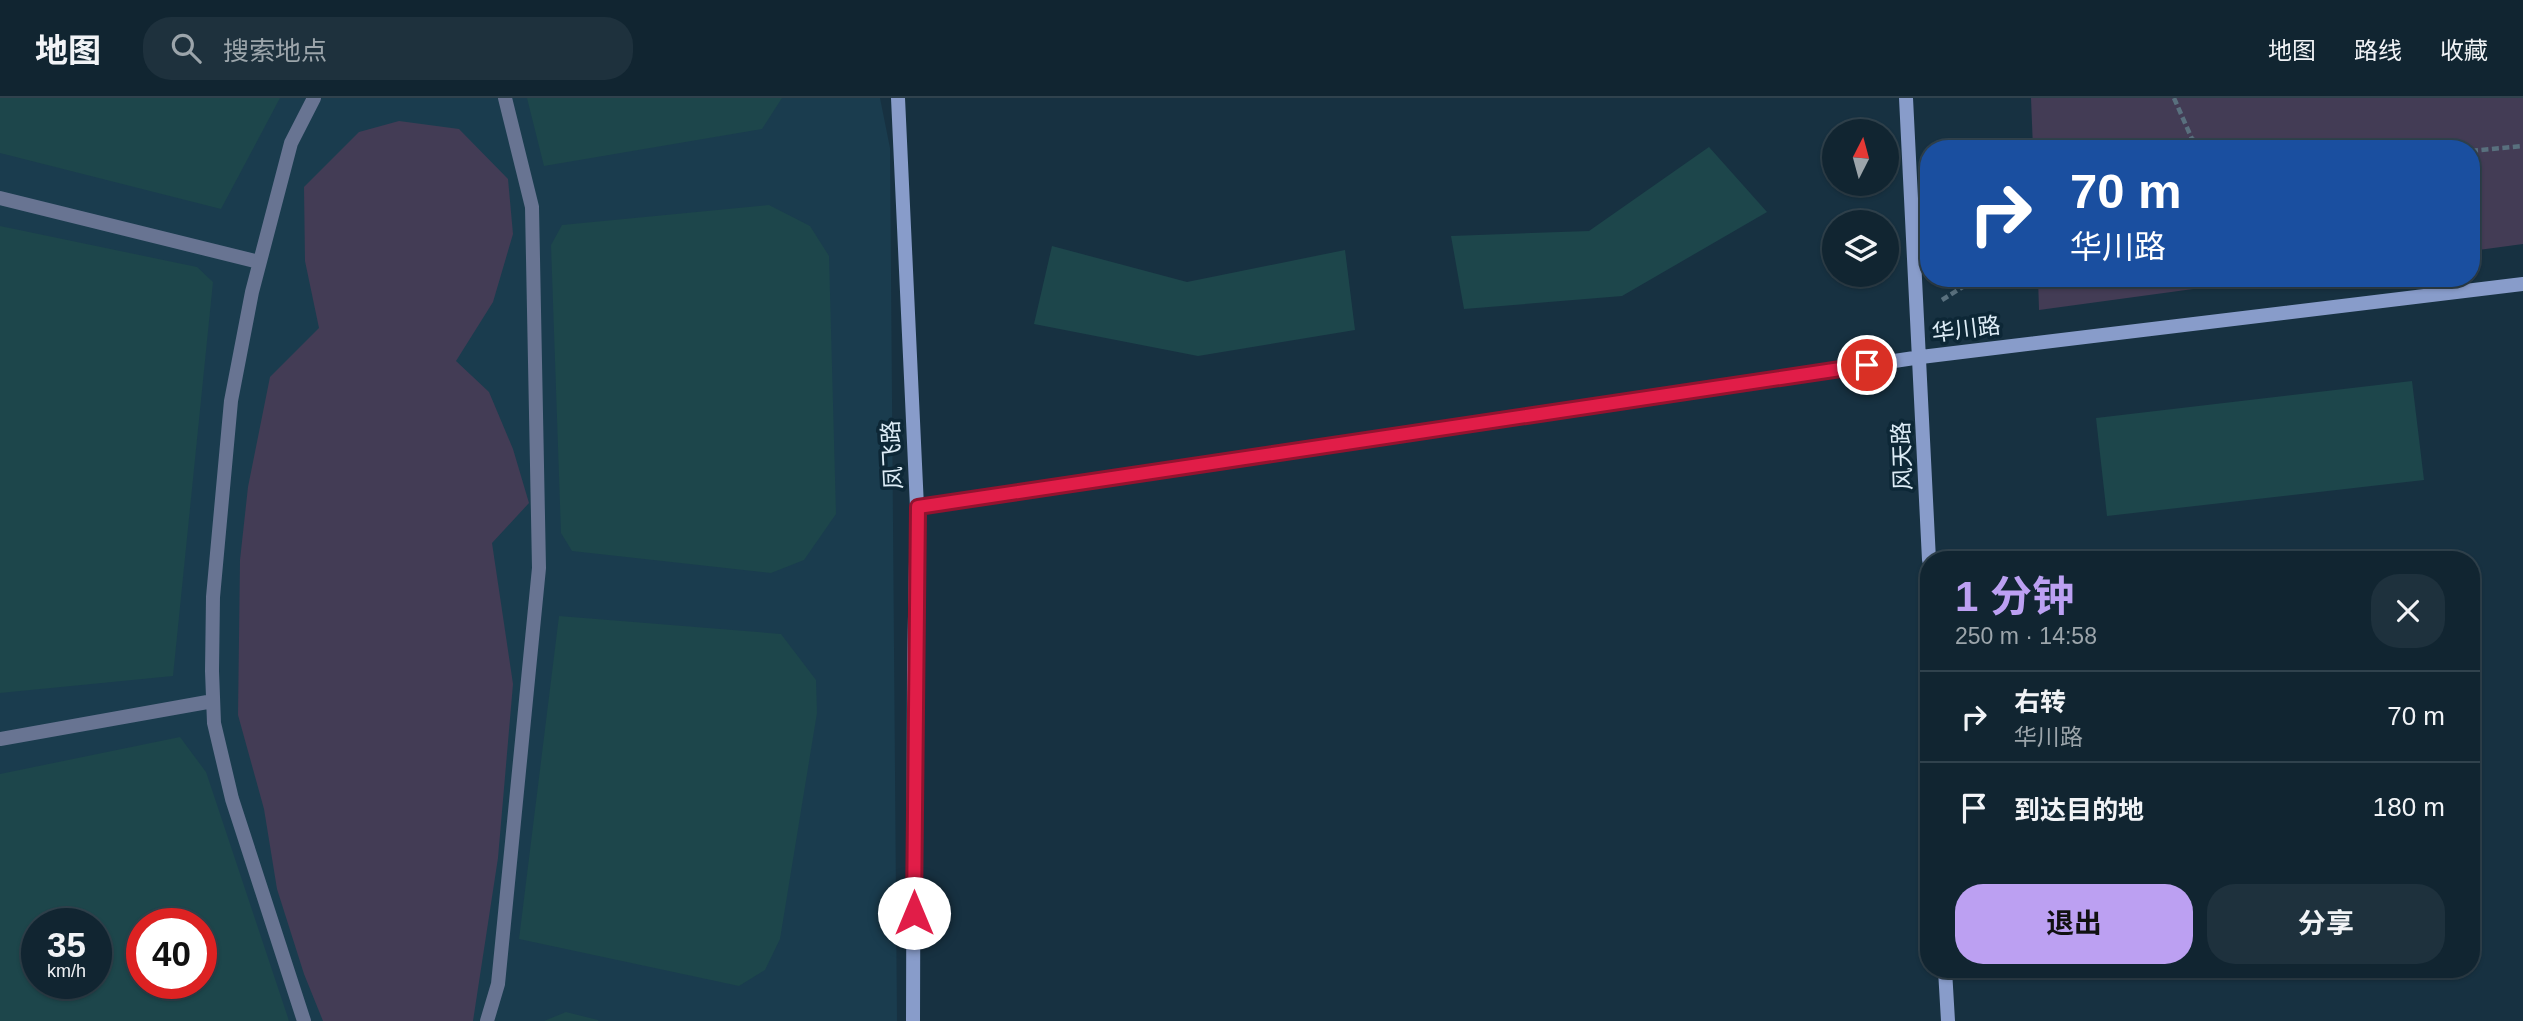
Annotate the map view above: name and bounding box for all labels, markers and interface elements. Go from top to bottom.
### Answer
search box [143,17,633,80]
icon: search [167,29,205,67]
text: 地图 [35,32,101,69]
text: 搜索地点 [223,36,327,66]
text: 地图 [2268,37,2316,64]
text: 路线 [2354,37,2402,64]
text: 收藏 [2440,37,2488,64]
north arrow [1822,119,1899,196]
map controls [1822,119,1899,287]
text: 70 m [2070,164,2182,218]
icon: right [1955,168,2046,259]
button: layers [1822,210,1899,287]
text: 华川路 [2070,229,2166,265]
street label: 华川路 [1930,312,2002,346]
pin [1837,335,1897,395]
icon: arrive [1848,346,1886,384]
street label: 凤飞路 [877,420,907,490]
street label: 风天路 [1888,421,1916,491]
text: 1 分钟 [1955,573,2074,620]
button: close [2371,574,2445,648]
text: 250 m · 14:58 [1955,623,2097,649]
text: 右转 [2014,687,2066,717]
icon: right [1955,698,1993,736]
text: 70 m [2387,701,2445,731]
text: 华川路 [2014,724,2083,750]
icon: arrive [1955,789,1993,827]
text: 180 m [2373,792,2445,822]
text: 到达目的地 [2014,795,2144,825]
position arrow [877,876,951,950]
button: 退出 [1955,884,2193,964]
button: 分享 [2207,884,2445,964]
speed limit sign: 40 [126,908,217,999]
text: 35 [47,925,86,964]
text: km/h [47,961,86,981]

